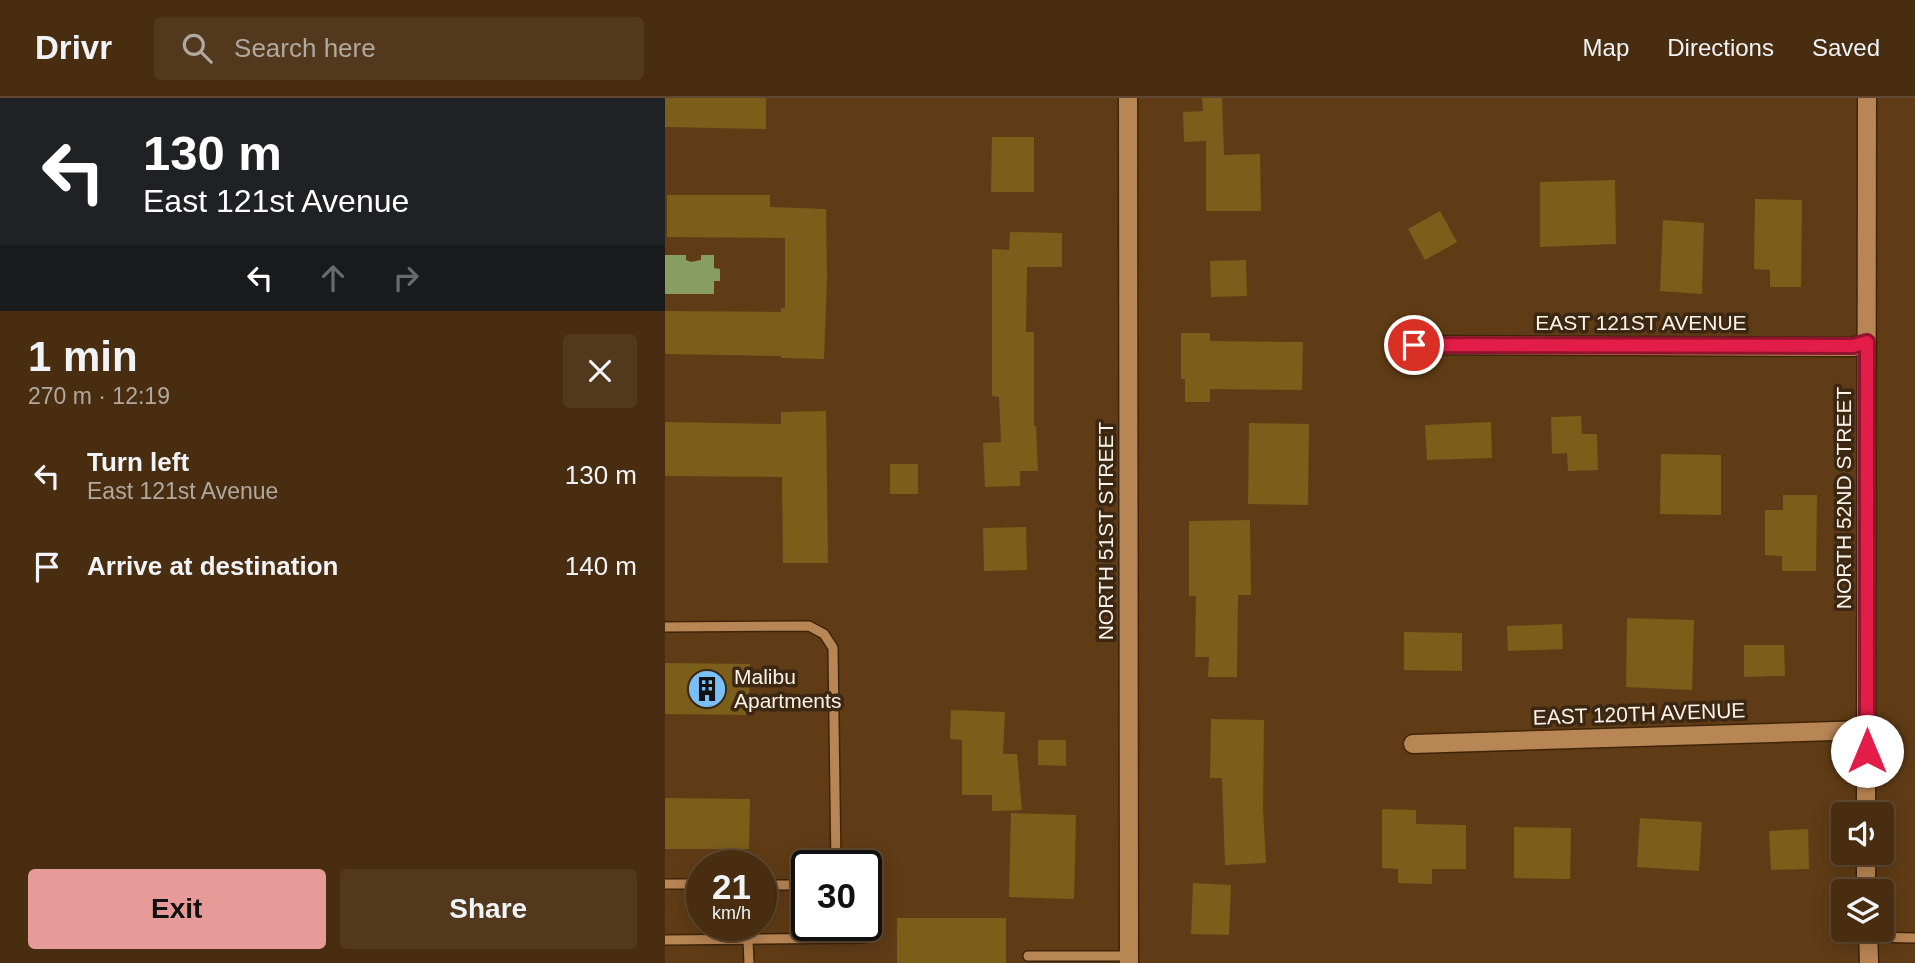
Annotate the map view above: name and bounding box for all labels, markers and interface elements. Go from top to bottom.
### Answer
search box [154,17,644,80]
text: Drivr [35,29,112,66]
icon: search [178,29,216,67]
text: Search here [234,33,376,63]
text: Map [1583,34,1629,61]
text: Directions [1667,34,1774,61]
text: Saved [1812,34,1880,61]
icon: left [28,126,119,217]
text: 130 m [143,126,282,180]
text: East 121st Avenue [143,183,409,219]
icon: left [241,259,279,297]
icon: ahead [314,259,352,297]
icon: right [387,259,425,297]
street label: EAST 121ST AVENUE [1535,311,1747,334]
pin [1384,315,1444,375]
icon: arrive [1395,326,1433,364]
text: 1 min [28,333,138,380]
button: close [563,334,637,408]
text: 270 m · 12:19 [28,383,170,409]
street label: NORTH 52ND STREET [1832,387,1855,609]
street label: NORTH 51ST STREET [1094,422,1117,640]
text: Turn left [87,447,189,477]
icon: left [28,457,66,495]
text: 130 m [565,460,637,490]
text: East 121st Avenue [87,478,278,504]
icon: arrive [28,548,66,586]
text: Arrive at destination [87,551,338,581]
text: 140 m [565,551,637,581]
place label: Malibu Apartments [734,665,841,712]
building icon: Malibu Apartments [686,668,728,710]
street label: EAST 120TH AVENUE [1532,698,1746,729]
position arrow [1830,714,1904,788]
map controls [1831,802,1894,942]
button: sound [1831,802,1894,865]
speed limit sign: 30 [791,850,882,941]
text: 21 [712,867,751,906]
button: Exit [28,869,326,949]
button: Share [340,869,637,949]
button: layers [1831,879,1894,942]
text: km/h [712,903,751,923]

